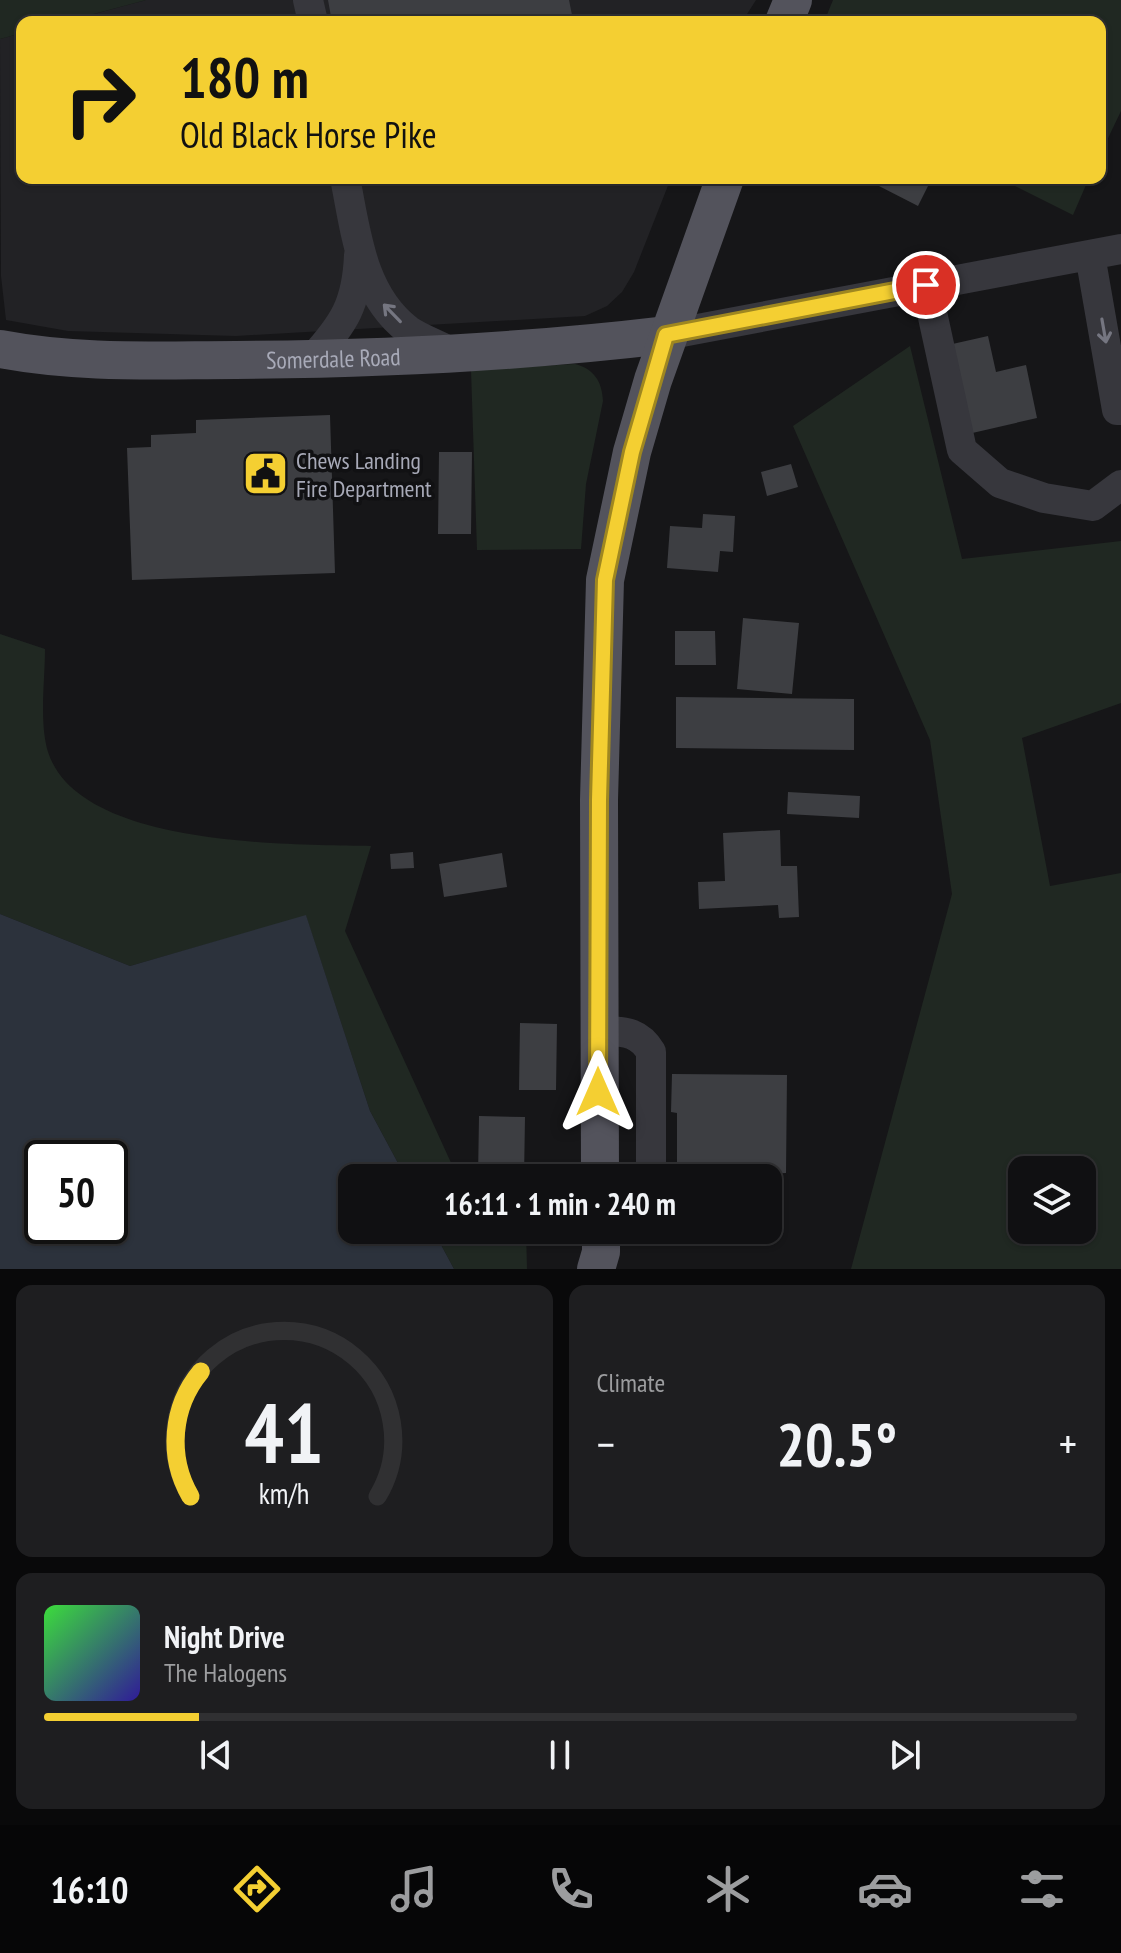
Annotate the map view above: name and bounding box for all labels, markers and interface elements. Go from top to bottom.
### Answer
text: 180 m [180,41,309,113]
icon: right [48,48,152,152]
text: Old Black Horse Pike [180,111,437,158]
pin [892,251,960,319]
icon: arrive [904,263,948,307]
one-way arrow [383,303,402,323]
one-way arrow [1097,318,1112,344]
street label: Somerdale Road [266,341,401,375]
place label: Chews Landing Fire Department [296,445,432,504]
public building icon: Chews Landing Fire Department [241,450,289,498]
position arrow [556,1050,640,1134]
speed limit sign: 50 [24,1140,128,1244]
map controls [1008,1156,1096,1244]
button: layers [1008,1156,1096,1244]
text: 16:11 · 1 min · 240 m [444,1184,676,1223]
text: Climate [597,1366,665,1399]
text: 41 [244,1378,324,1486]
text: 20.5° [776,1405,897,1483]
text: − [597,1415,615,1472]
text: + [1059,1415,1077,1472]
text: km/h [259,1475,310,1512]
text: Night Drive [164,1617,285,1656]
text: The Halogens [164,1656,287,1689]
icon: previous [194,1733,238,1777]
icon: pause [538,1733,582,1777]
icon: next [883,1733,927,1777]
icon: directions [229,1861,285,1917]
icon: music [386,1861,442,1917]
icon: phone [543,1861,599,1917]
icon: climate [700,1861,756,1917]
icon: car [857,1861,913,1917]
icon: filters [1014,1861,1070,1917]
text: 16:10 [51,1866,128,1913]

